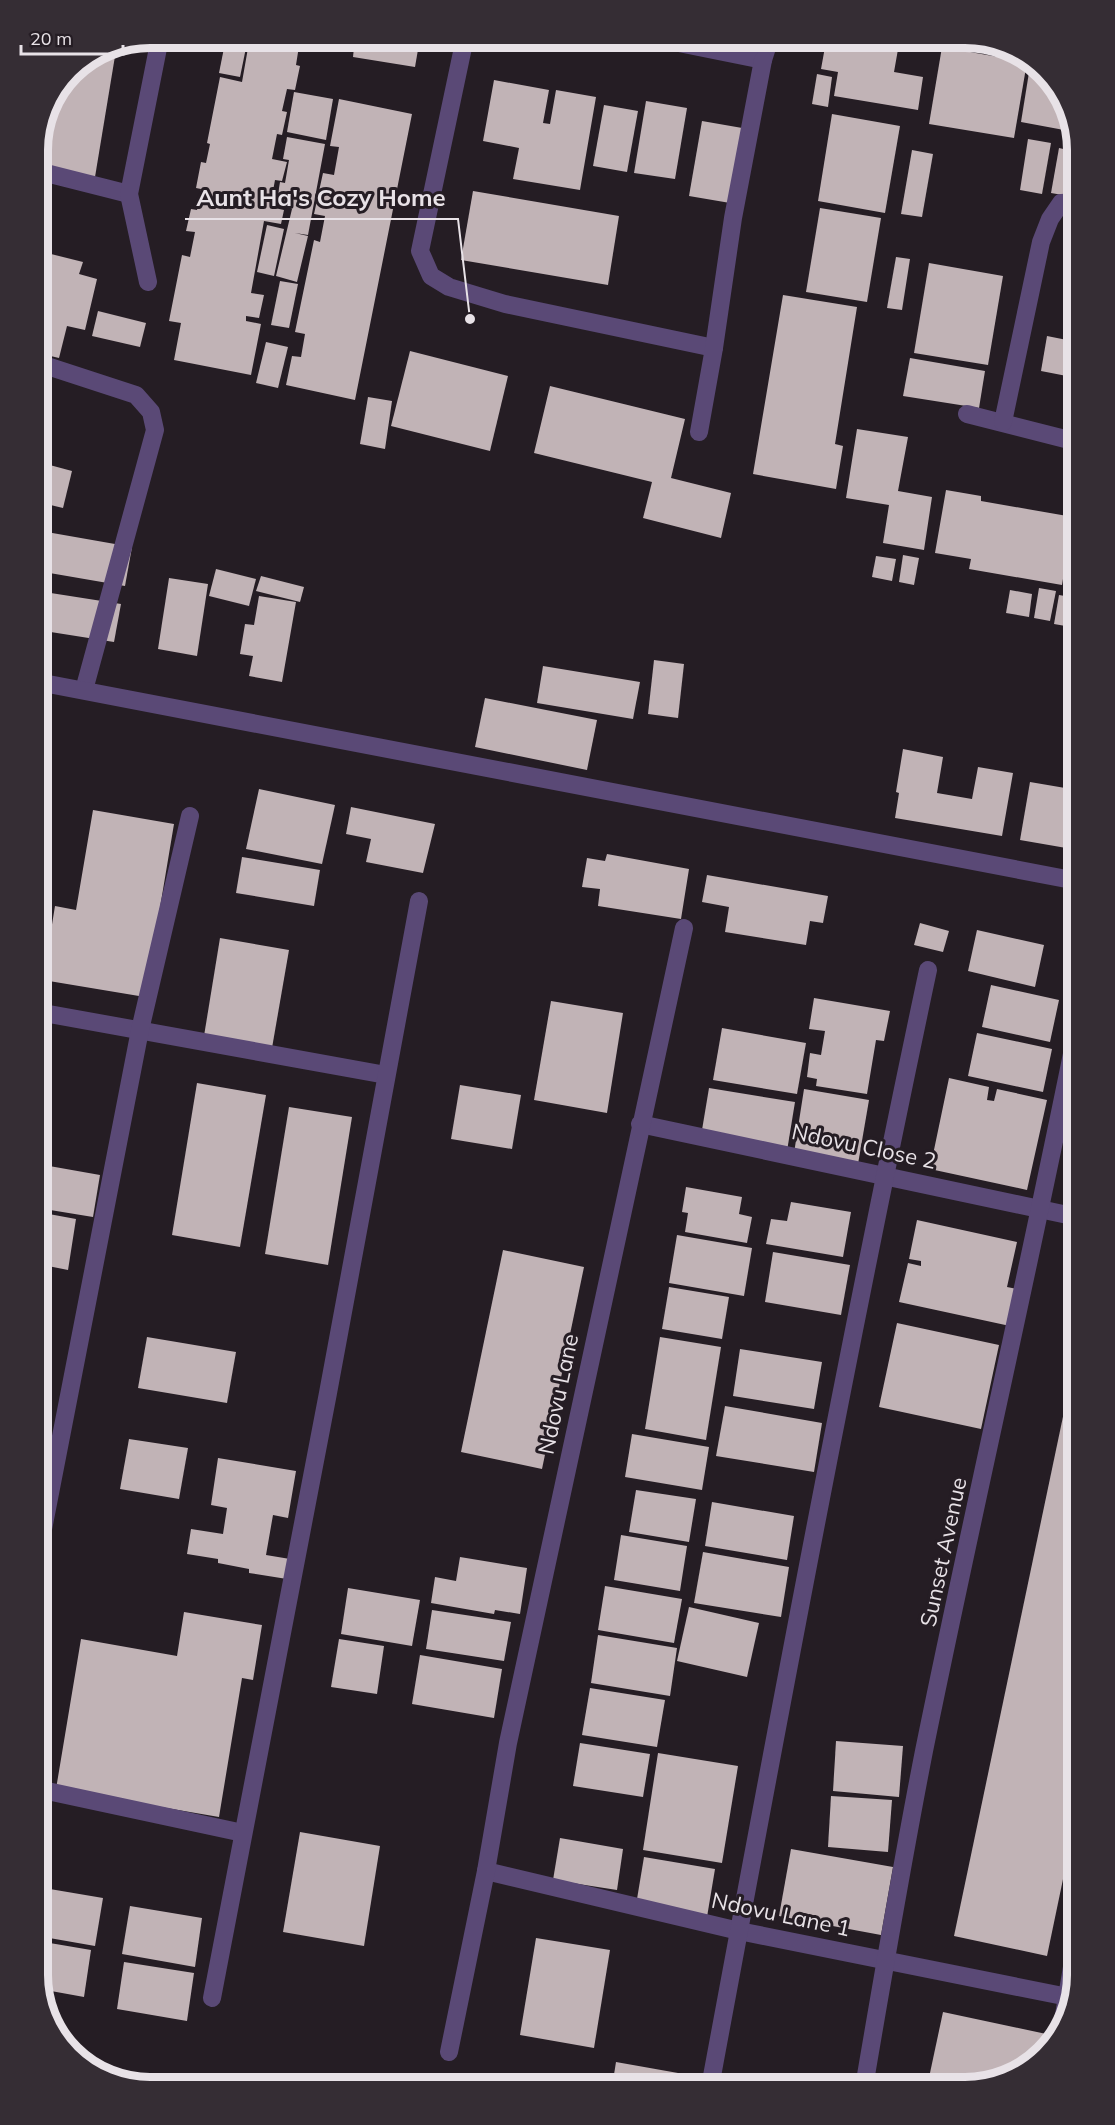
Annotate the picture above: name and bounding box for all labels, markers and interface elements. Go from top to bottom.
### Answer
scale bar [21,18,123,56]
text: 20 m [30,27,72,50]
callout: Aunt Ha's Cozy Home [185,177,458,219]
text: Aunt Ha's Cozy Home [196,182,446,212]
street label: Ndovu Close 2 [789,1117,939,1175]
street label: Ndovu Lane [532,1331,584,1457]
street label: Sunset Avenue [913,1475,973,1629]
street label: Ndovu Lane 1 [709,1886,853,1942]

